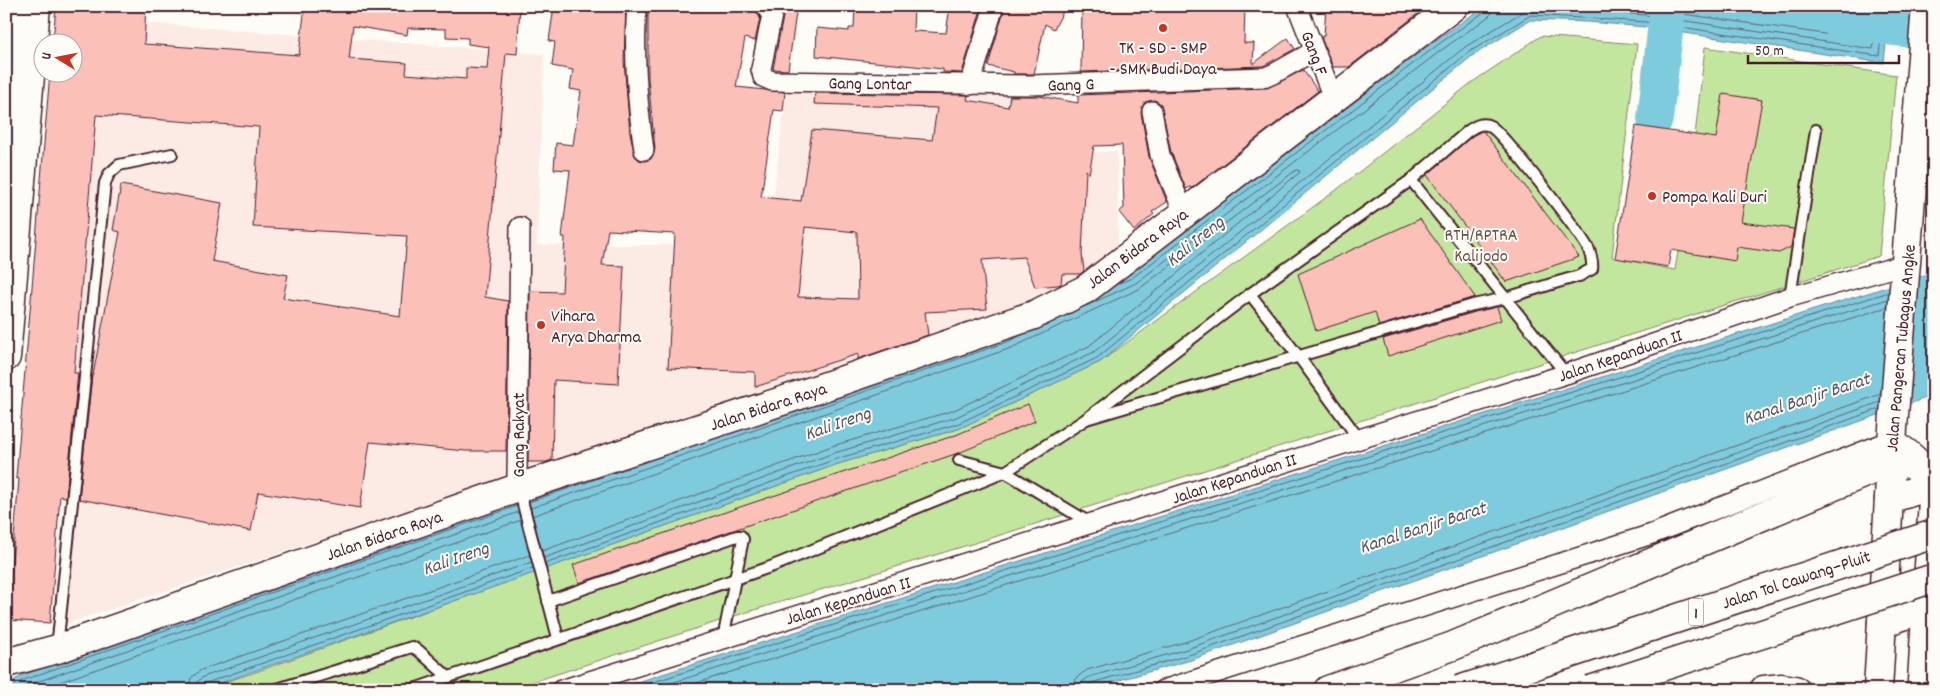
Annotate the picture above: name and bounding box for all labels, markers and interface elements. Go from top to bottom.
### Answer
marker: TK - SD - SMP - SMK Budi Daya [1157,22,1169,34]
street label: Gang F [1293,28,1333,80]
north arrow [32,32,82,82]
scale bar [1748,32,1899,64]
place label: TK - SD - SMP - SMK Budi Daya [1110,37,1217,83]
text: 50 m [1755,41,1784,63]
text: U [37,51,58,61]
street label: Gang Lontar [828,72,912,99]
street label: Gang G [1047,73,1095,100]
place label: Pompa Kali Duri [1662,186,1767,211]
marker: Pompa Kali Duri [1646,190,1658,202]
street label: Jalan Bidara Raya [1083,203,1195,296]
water label: Kali Ireng [1161,210,1232,275]
park label: RTH/RPTRA Kalijodo [1444,224,1518,270]
street label: Jalan Pangeran Tubagus Angke [1881,243,1924,453]
place label: Vihara Arya Dharma [551,305,641,351]
marker: Vihara Arya Dharma [535,319,547,331]
street label: Jalan Kepanduan II [1555,324,1687,390]
water label: Kanal Banjir Barat [1740,367,1876,434]
street label: Jalan Bidara Raya [707,378,831,439]
street label: Gang Rakyat [508,392,533,477]
water label: Kali Ireng [801,401,876,449]
street label: Jalan Kepanduan II [1169,448,1301,512]
water label: Kanal Banjir Barat [1356,496,1492,563]
street label: Jalan Bidara Raya [324,506,447,569]
water label: Kali Ireng [419,536,494,584]
street label: Jalan Tol Cawang–Pluit [1719,545,1875,617]
street label: Jalan Kepanduan II [783,571,915,633]
road number: 1 [1688,598,1704,626]

